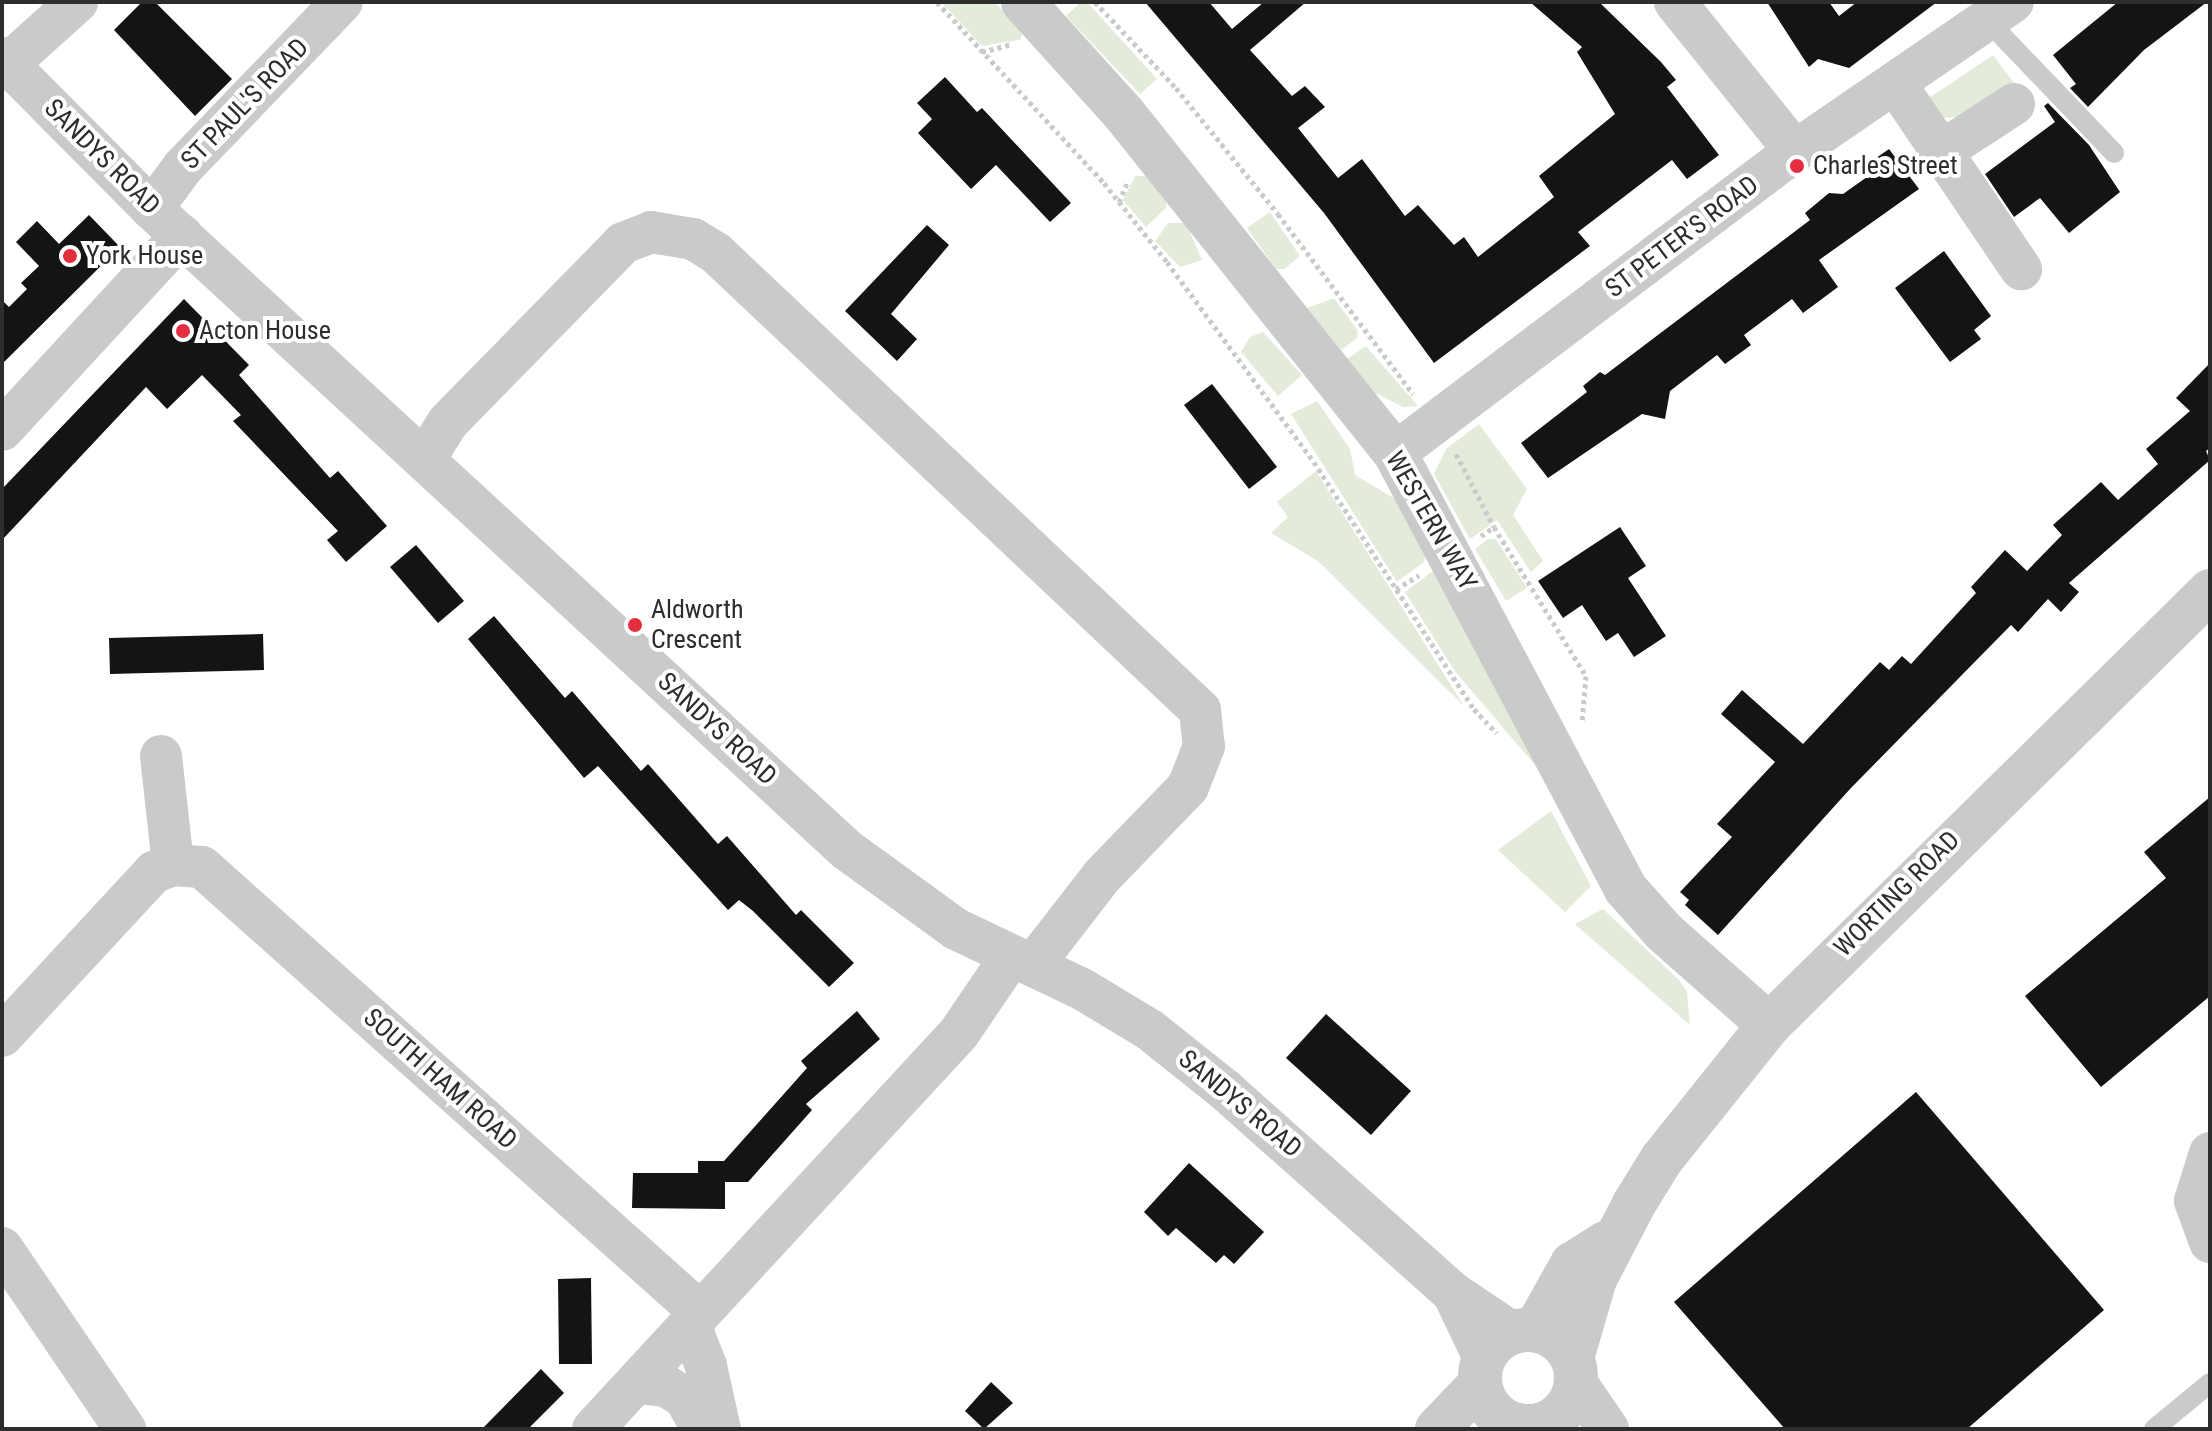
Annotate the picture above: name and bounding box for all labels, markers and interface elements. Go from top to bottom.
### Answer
street label: ST PAUL'S ROAD [175,32,315,176]
street label: SANDYS ROAD [38,93,166,221]
place label: Charles Street [1813,150,1958,182]
marker: Charles Street [1788,157,1806,175]
street label: ST PETER'S ROAD [1599,169,1765,305]
place label: York House [86,240,203,272]
marker: York House [61,247,79,265]
place label: Acton House [199,315,331,347]
marker: Acton House [174,322,192,340]
street label: WESTERN WAY [1379,446,1483,596]
place label: Aldworth Crescent [651,594,744,656]
marker: Aldworth Crescent [626,616,644,634]
street label: SANDYS ROAD [651,666,783,792]
street label: WORTING ROAD [1828,825,1966,963]
street label: SOUTH HAM ROAD [357,1002,523,1156]
street label: SANDYS ROAD [1172,1044,1308,1164]

